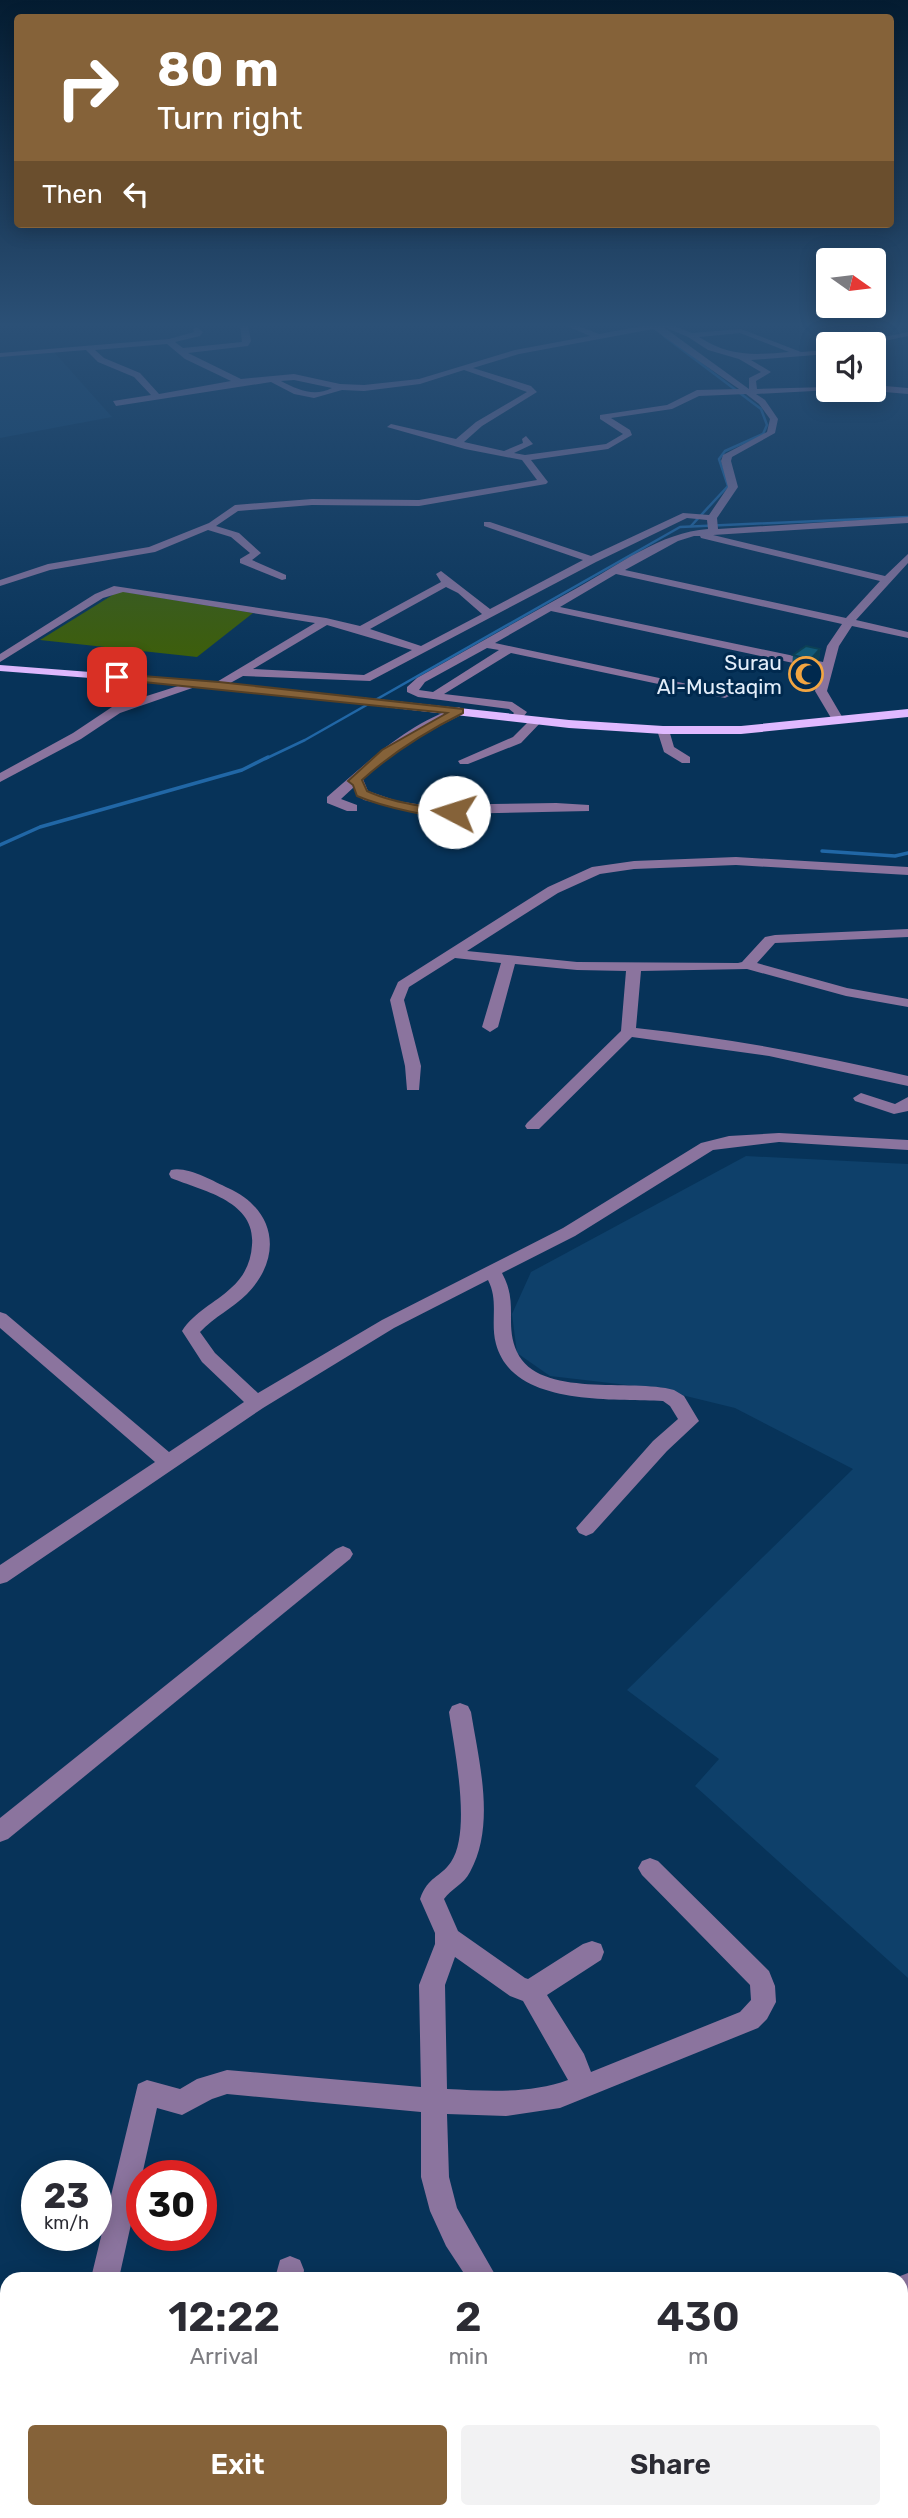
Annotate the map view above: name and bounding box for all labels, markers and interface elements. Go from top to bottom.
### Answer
text: 80 m [157,40,279,98]
icon: right [42,42,133,133]
text: Turn right [157,99,302,137]
icon: left [117,175,155,213]
text: Then [42,179,103,210]
north arrow [816,248,886,318]
map controls [816,248,886,402]
button: sound [816,332,886,402]
pin [87,647,147,707]
place label: Surau Al-Mustaqim [657,650,782,699]
mosque icon: Surau Al-Mustaqim [787,655,825,693]
icon: arrive [98,658,136,696]
position arrow [417,775,491,849]
speed limit sign: 30 [126,2160,217,2251]
text: 23 [44,2175,89,2217]
text: km/h [44,2212,89,2234]
text: 12:22 [168,2292,280,2342]
text: 2 [455,2292,482,2342]
text: 430 [657,2292,740,2342]
text: Arrival [190,2342,259,2370]
text: min [448,2342,488,2370]
text: m [688,2342,708,2370]
button: Exit [28,2425,447,2505]
button: Share [461,2425,880,2505]

